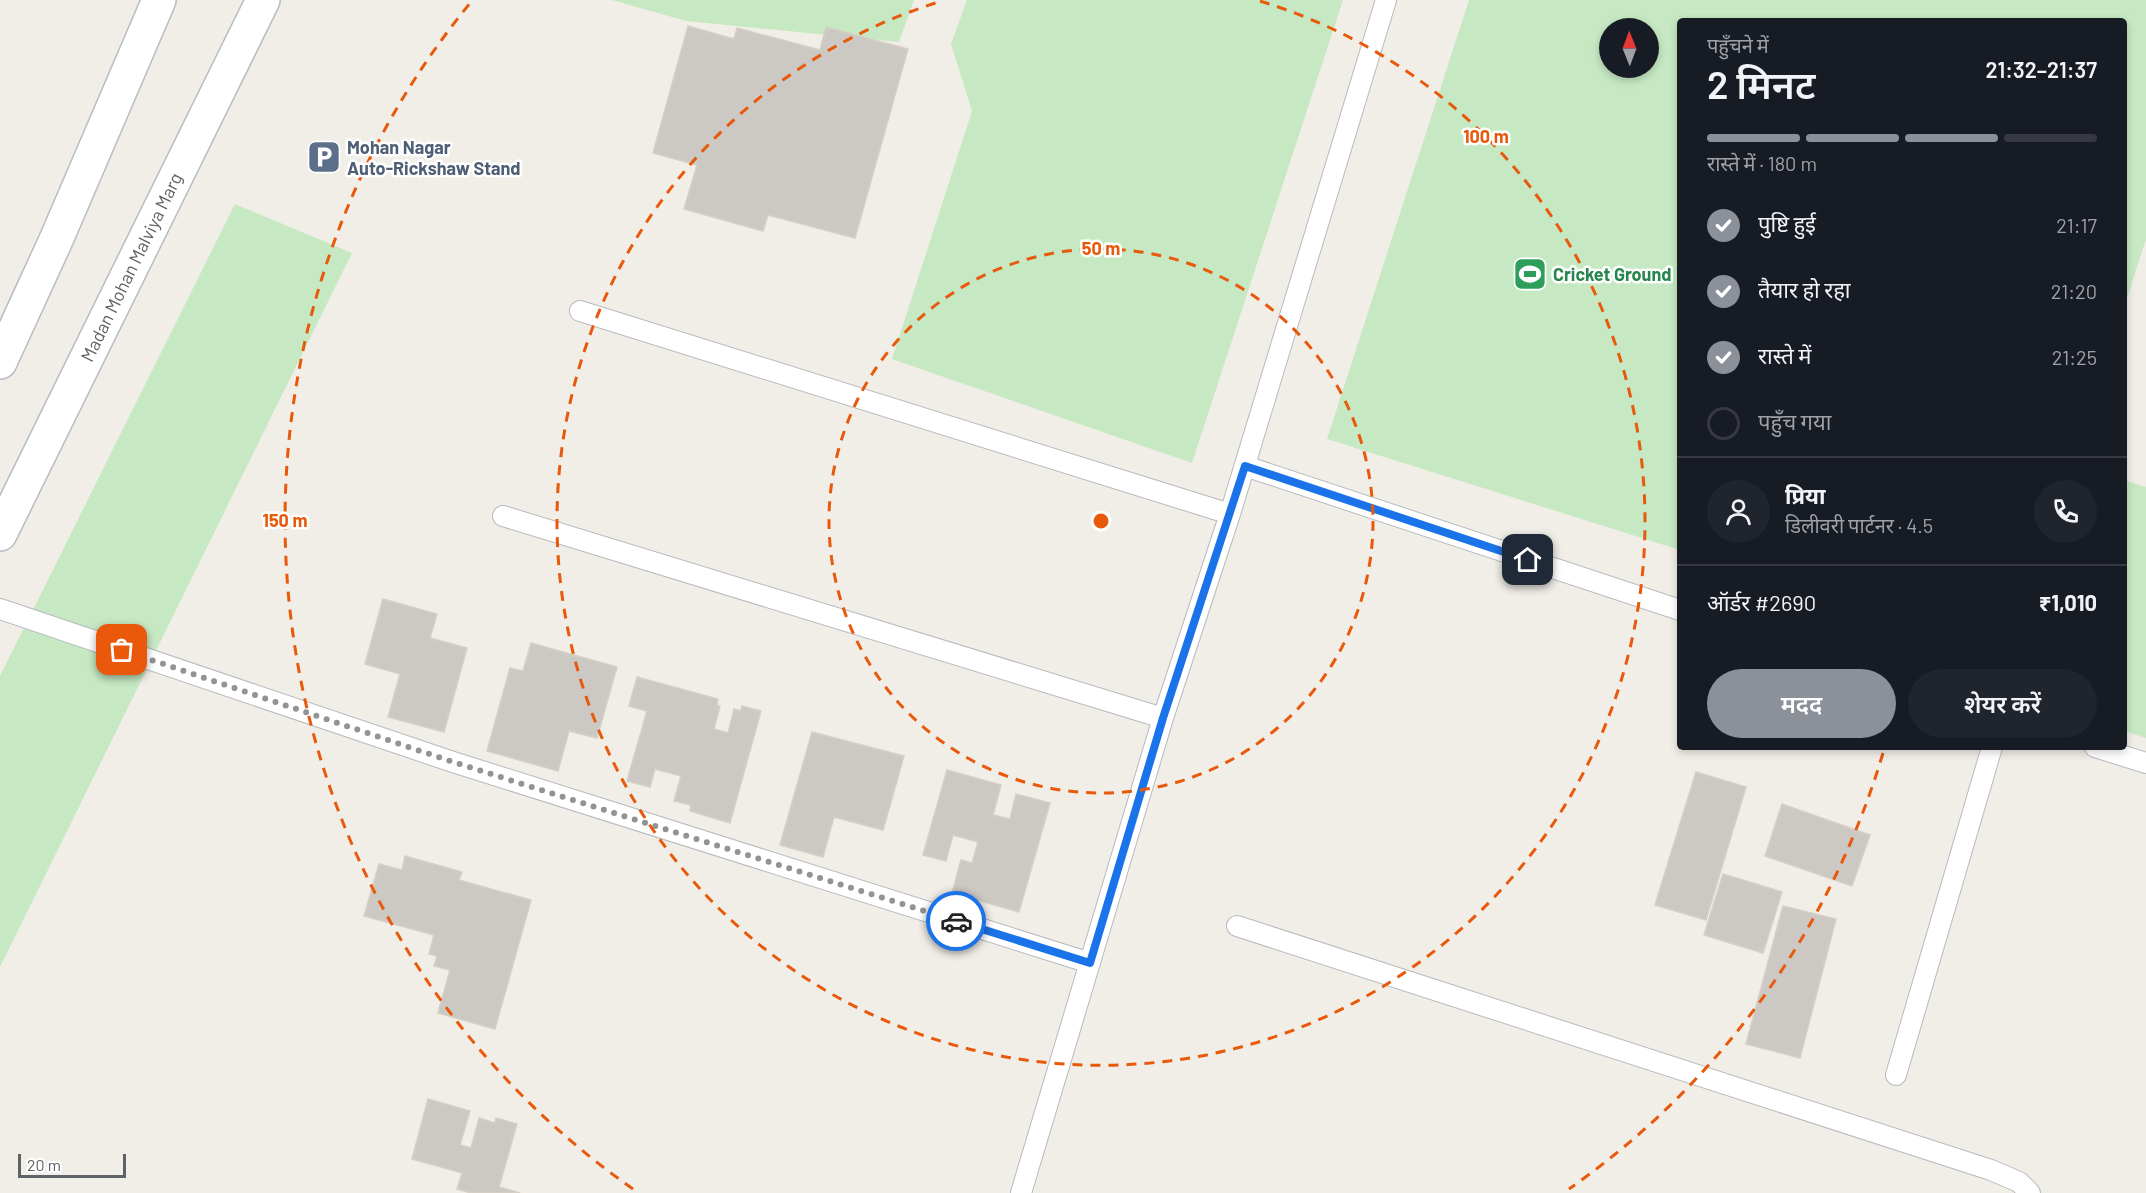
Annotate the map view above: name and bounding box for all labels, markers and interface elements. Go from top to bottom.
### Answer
north arrow [1599,18,1659,78]
map controls [1599,18,1659,78]
text: पहुँचने में [1707,33,1769,57]
text: 21:32–21:37 [1986,56,2097,82]
text: 2 मिनट [1707,60,1815,107]
text: 100 m [1463,125,1509,147]
place label: Mohan Nagar Auto-Rickshaw Stand [347,136,521,179]
parking icon: Mohan Nagar Auto-Rickshaw Stand [306,139,342,175]
text: रास्ते में · 180 m [1707,151,1817,175]
street label: Madan Mohan Malviya Marg [76,169,186,365]
icon: check [1707,209,1740,242]
text: पुष्टि हुई [1758,210,1816,236]
text: 21:17 [2056,213,2097,237]
text: 50 m [1082,237,1120,259]
sports icon: Cricket Ground [1512,256,1548,292]
place label: Cricket Ground [1553,263,1671,285]
icon: check [1707,275,1740,308]
text: तैयार हो रहा [1758,276,1851,302]
text: 21:20 [2051,279,2097,303]
icon: check [1707,341,1740,374]
text: रास्ते में [1758,342,1811,368]
text: 21:25 [2052,345,2097,369]
text: पहुँच गया [1758,408,1831,434]
button: person [1707,480,1770,543]
button: phone [2034,480,2097,543]
text: प्रिया [1785,482,1825,508]
text: 150 m [263,509,307,531]
centre of rings [1091,511,1111,531]
text: डिलीवरी पार्टनर · 4.5 [1785,513,1933,537]
pin [1502,534,1553,585]
icon: home [1511,543,1544,576]
text: ऑर्डर #2690 [1707,589,1816,615]
text: ₹1,010 [2039,589,2097,615]
pin [96,624,147,675]
icon: bag [105,633,138,666]
button: मदद [1707,669,1896,738]
button: शेयर करें [1908,669,2097,738]
courier [926,891,986,951]
icon: car [940,905,973,938]
scale bar [18,1151,126,1178]
text: 20 m [27,1155,61,1174]

